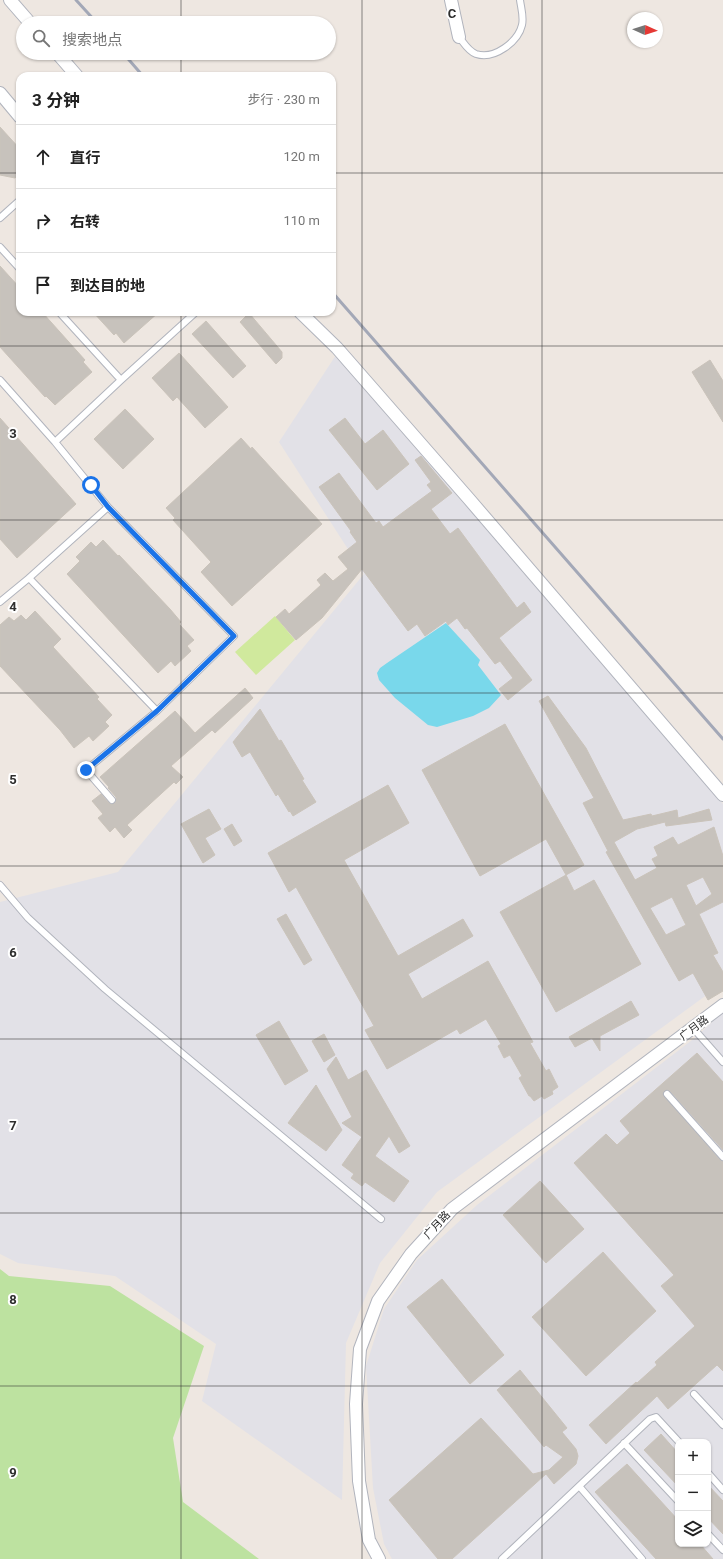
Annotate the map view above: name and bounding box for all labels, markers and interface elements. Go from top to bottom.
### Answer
text: C [448,6,457,21]
north arrow [627,12,663,48]
search box [16,16,336,60]
icon: search [30,27,52,49]
text: 搜索地点 [62,31,122,49]
text: 3 分钟 [32,90,80,110]
text: 步行 · 230 m [248,92,320,107]
icon: ahead [32,146,54,168]
text: 直行 [70,149,100,167]
text: 120 m [283,149,320,164]
icon: right [32,210,54,232]
text: 右转 [70,213,100,231]
text: 110 m [283,213,320,228]
icon: arrive [32,274,54,296]
text: 到达目的地 [70,277,145,295]
text: 3 [9,426,17,441]
route start [82,476,100,494]
text: 4 [9,599,17,614]
route end [77,761,95,779]
text: 5 [9,772,17,787]
text: 6 [9,945,17,960]
street label: 广月路 [677,1013,711,1043]
text: 7 [9,1118,17,1133]
street label: 广月路 [421,1208,453,1242]
text: 8 [9,1292,17,1307]
map controls [675,1439,711,1547]
button: + [675,1439,711,1475]
text: 9 [9,1465,17,1480]
button: − [675,1475,711,1511]
button: layers [675,1511,711,1547]

